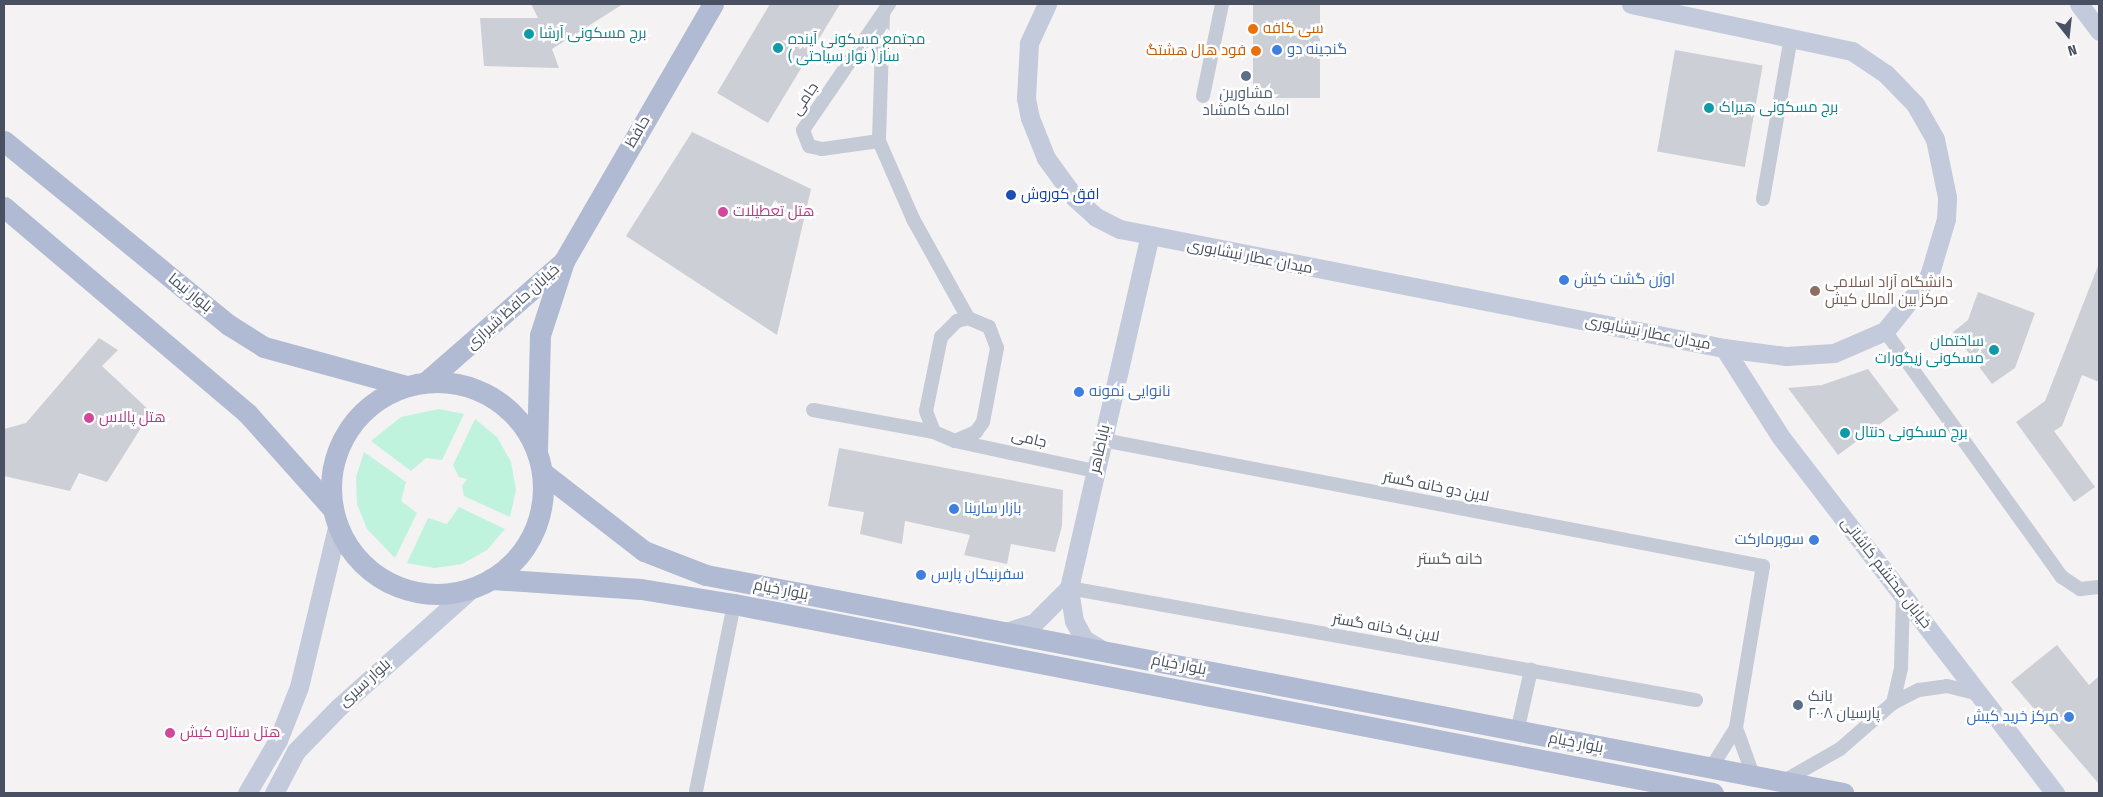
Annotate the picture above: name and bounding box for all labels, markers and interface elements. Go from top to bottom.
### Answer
north arrow [2043,10,2093,60]
place label: سی کافه [1263,20,1324,38]
marker: سی کافه [1247,23,1259,35]
place label: برج مسکونی آرشا [539,25,646,43]
marker: برج مسکونی آرشا [523,28,535,40]
place label: مجتمع مسکونی آینده ساز ( نوار سیاحتی ) [788,30,925,65]
place label: گنجینه دو [1287,41,1347,59]
text: N [2066,41,2079,59]
marker: مجتمع مسکونی آینده ساز ( نوار سیاحتی ) [772,42,784,54]
place label: فود هال هشتگ [1146,42,1246,60]
marker: گنجینه دو [1271,44,1283,56]
marker: فود هال هشتگ [1250,45,1262,57]
marker: مشاورین املاک کامشاد [1240,70,1252,82]
street label: جامی [788,79,822,119]
place label: مشاورین املاک کامشاد [1202,84,1290,119]
place label: برج مسکونی هیراک [1719,99,1838,117]
marker: برج مسکونی هیراک [1703,102,1715,114]
street label: حافظ [622,113,654,151]
place label: افق کوروش [1021,186,1099,204]
marker: افق کوروش [1005,189,1017,201]
place label: هتل تعطیلات [733,203,814,221]
marker: هتل تعطیلات [717,206,729,218]
street label: میدان عطار نیشابوری [1186,236,1314,278]
street label: خیابان حافظ شیرازی [463,260,563,354]
street label: بلوار نیما [164,270,216,316]
place label: اوژن گشت كيش [1574,271,1675,289]
place label: دانشگاه آزاد اسلامی مرکز بین الملل کیش [1825,273,1953,308]
marker: اوژن گشت كيش [1558,274,1570,286]
marker: دانشگاه آزاد اسلامی مرکز بین الملل کیش [1809,285,1821,297]
street label: میدان عطار نیشابوری [1584,312,1712,354]
place label: ساختمان مسکونی زیگورات [1875,332,1984,367]
marker: ساختمان مسکونی زیگورات [1988,344,2000,356]
place label: نانوایی نمونه [1089,383,1170,401]
marker: نانوایی نمونه [1073,386,1085,398]
place label: هتل پالاس [99,409,166,427]
marker: هتل پالاس [83,412,95,424]
street label: باباطاهر [1086,423,1114,475]
place label: برج مسکونی دنتال [1855,424,1968,442]
street label: جامی [1010,426,1048,452]
marker: برج مسکونی دنتال [1839,427,1851,439]
street label: لاین دو خانه گستر [1382,468,1490,506]
place label: بازار سارینا [964,500,1021,518]
marker: بازار سارینا [948,503,960,515]
street label: خیابان محتشم کاشانی [1837,514,1935,632]
place label: سوپرمارکت [1735,531,1804,549]
marker: سوپرمارکت [1808,534,1820,546]
district label: خانه گستر [1418,549,1482,569]
place label: سفرنیکان پارس [931,566,1024,584]
marker: سفرنیکان پارس [915,569,927,581]
street label: بلوار خیام [752,576,810,604]
street label: لاین یک خانه گستر [1331,610,1441,646]
street label: بلوار خیام [1150,651,1208,679]
street label: بلوار سیری [335,655,395,711]
place label: بانک پارسیان ۲۰۰۸ [1808,687,1880,722]
marker: بانک پارسیان ۲۰۰۸ [1792,699,1804,711]
place label: مرکز خرید کیش [1967,708,2059,726]
marker: مرکز خرید کیش [2063,711,2075,723]
place label: هتل ستاره کیش [180,724,280,742]
marker: هتل ستاره کیش [164,727,176,739]
street label: بلوار خیام [1547,729,1605,757]

